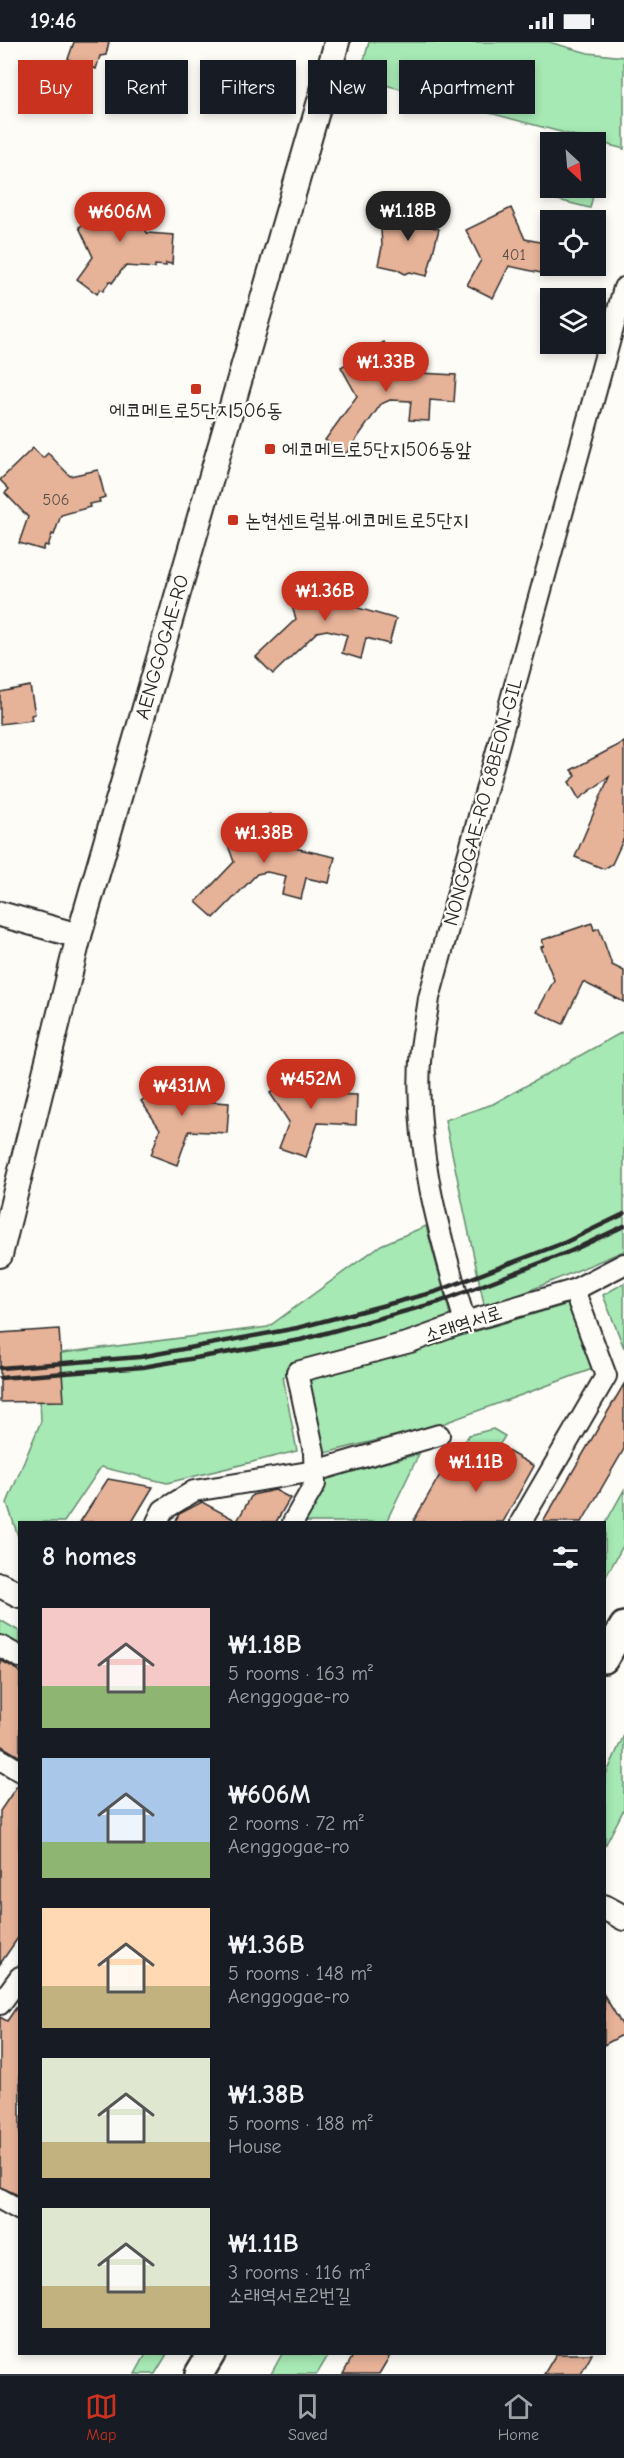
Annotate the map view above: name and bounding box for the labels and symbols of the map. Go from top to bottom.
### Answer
north arrow [540,132,606,198]
pin: ₩1.18B [359,191,457,242]
pin: ₩606M [78,192,162,243]
house number: 401 [502,246,526,264]
pin: ₩1.33B [337,342,435,393]
marker: 에코메트로5단지506동 [189,382,203,396]
place label: 에코메트로5단지506동 [109,399,283,422]
place label: 에코메트로5단지506동앞 [282,438,472,461]
marker: 에코메트로5단지506동앞 [263,442,277,456]
house number: 506 [42,491,70,509]
place label: 논현센트럴뷰·에코메트로5단지 [245,509,469,532]
marker: 논현센트럴뷰·에코메트로5단지 [226,513,240,527]
pin: ₩1.36B [276,571,374,622]
street label: AENGGOGAE-RO [130,572,194,722]
street label: NONGOGAE-RO 68BEON-GIL [439,676,527,928]
pin: ₩1.38B [215,813,313,864]
pin: ₩452M [269,1059,353,1110]
pin: ₩431M [140,1066,224,1117]
street label: 소래역서로 [421,1301,505,1347]
pin: ₩1.11B [427,1442,525,1493]

